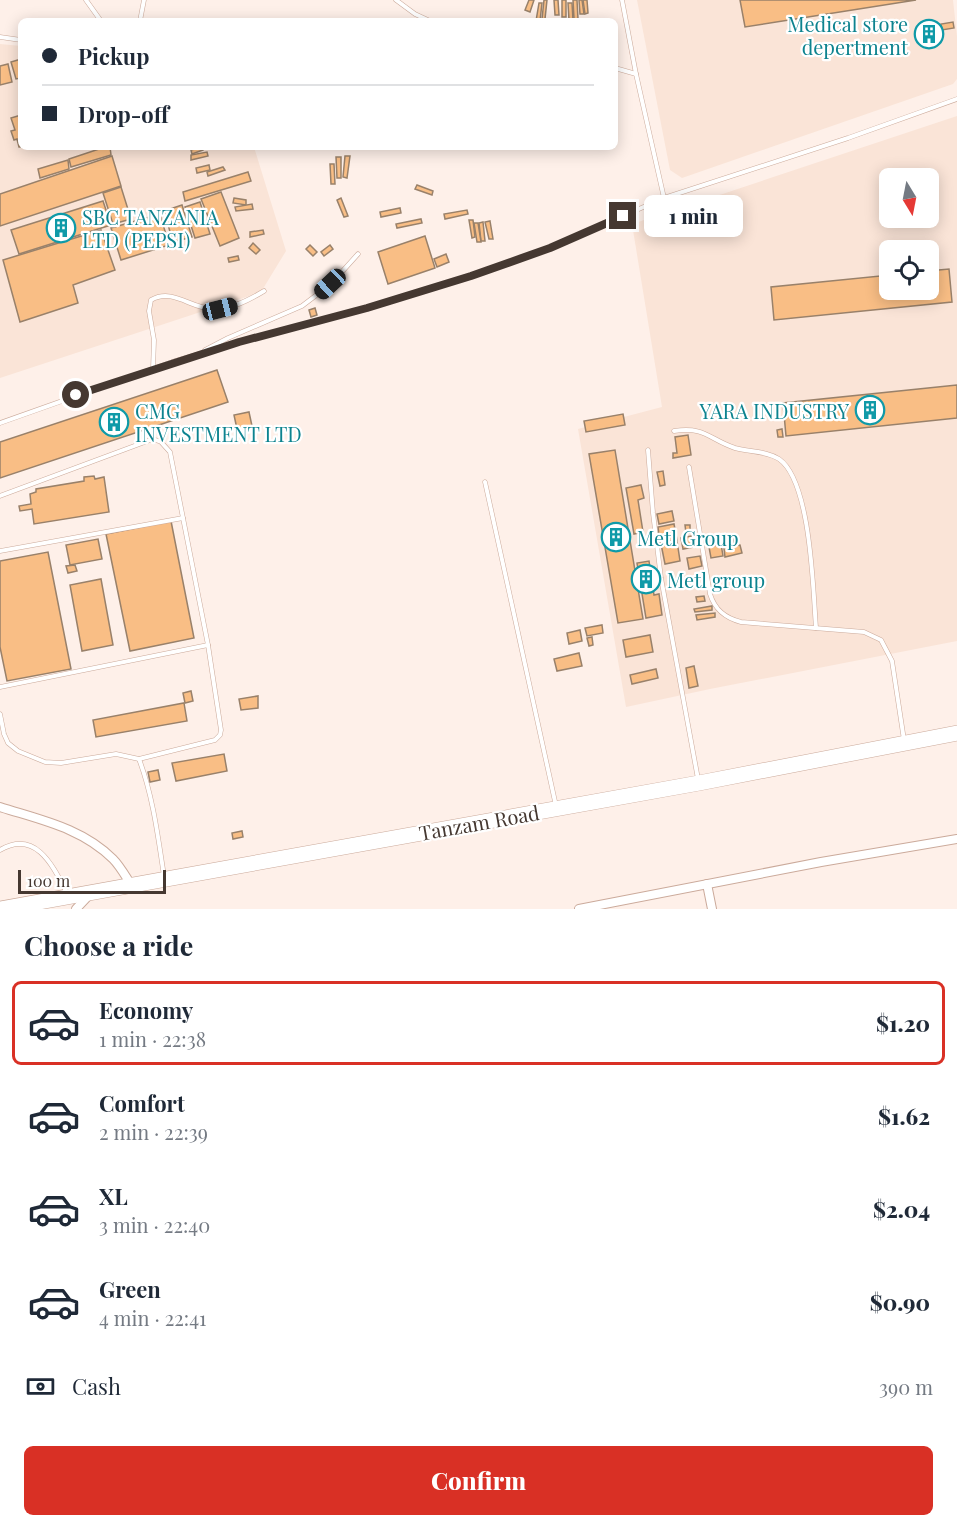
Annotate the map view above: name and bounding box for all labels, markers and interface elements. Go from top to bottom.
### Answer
place label: Medical store depertment [787,10,909,60]
building icon: Medical store depertment [913,18,945,50]
text: Pickup [78,41,149,71]
text: Drop-off [78,99,169,129]
north arrow [879,168,939,228]
map controls [879,168,939,300]
callout: 1 min [644,195,743,237]
route end [609,202,636,229]
text: 1 min [669,202,718,229]
place label: SBC TANZANIA LTD (PEPSI) [82,203,219,253]
building icon: SBC TANZANIA LTD (PEPSI) [45,212,77,244]
button: locate [879,240,939,300]
car [311,265,349,303]
car [200,296,240,322]
route start [62,381,89,408]
building icon: YARA INDUSTRY [854,394,886,426]
place label: CMG INVESTMENT LTD [135,397,302,447]
place label: YARA INDUSTRY [698,397,849,424]
building icon: CMG INVESTMENT LTD [98,406,130,438]
building icon: Metl Group [600,521,632,553]
place label: Metl Group [637,524,739,551]
building icon: Metl group [630,563,662,595]
place label: Metl group [667,566,765,593]
street label: Tanzam Road [417,798,542,846]
scale bar [18,867,166,894]
text: 100 m [27,870,70,891]
text: Choose a ride [24,927,193,963]
text: Economy [99,995,193,1025]
icon: car [27,996,81,1050]
text: $1.20 [876,1008,930,1038]
text: 1 min · 22:38 [99,1025,206,1052]
text: Comfort [99,1088,185,1118]
icon: car [27,1089,81,1143]
text: $1.62 [878,1101,930,1131]
text: 2 min · 22:39 [99,1118,208,1145]
text: XL [99,1181,128,1211]
icon: car [27,1182,81,1236]
text: $2.04 [873,1194,930,1224]
text: 3 min · 22:40 [99,1211,210,1238]
text: Green [99,1274,161,1304]
icon: car [27,1275,81,1329]
text: $0.90 [870,1287,930,1317]
text: 4 min · 22:41 [99,1304,206,1331]
icon: cash [24,1370,57,1403]
text: Cash [72,1371,121,1401]
text: 390 m [879,1373,933,1400]
button: Confirm [24,1446,933,1515]

